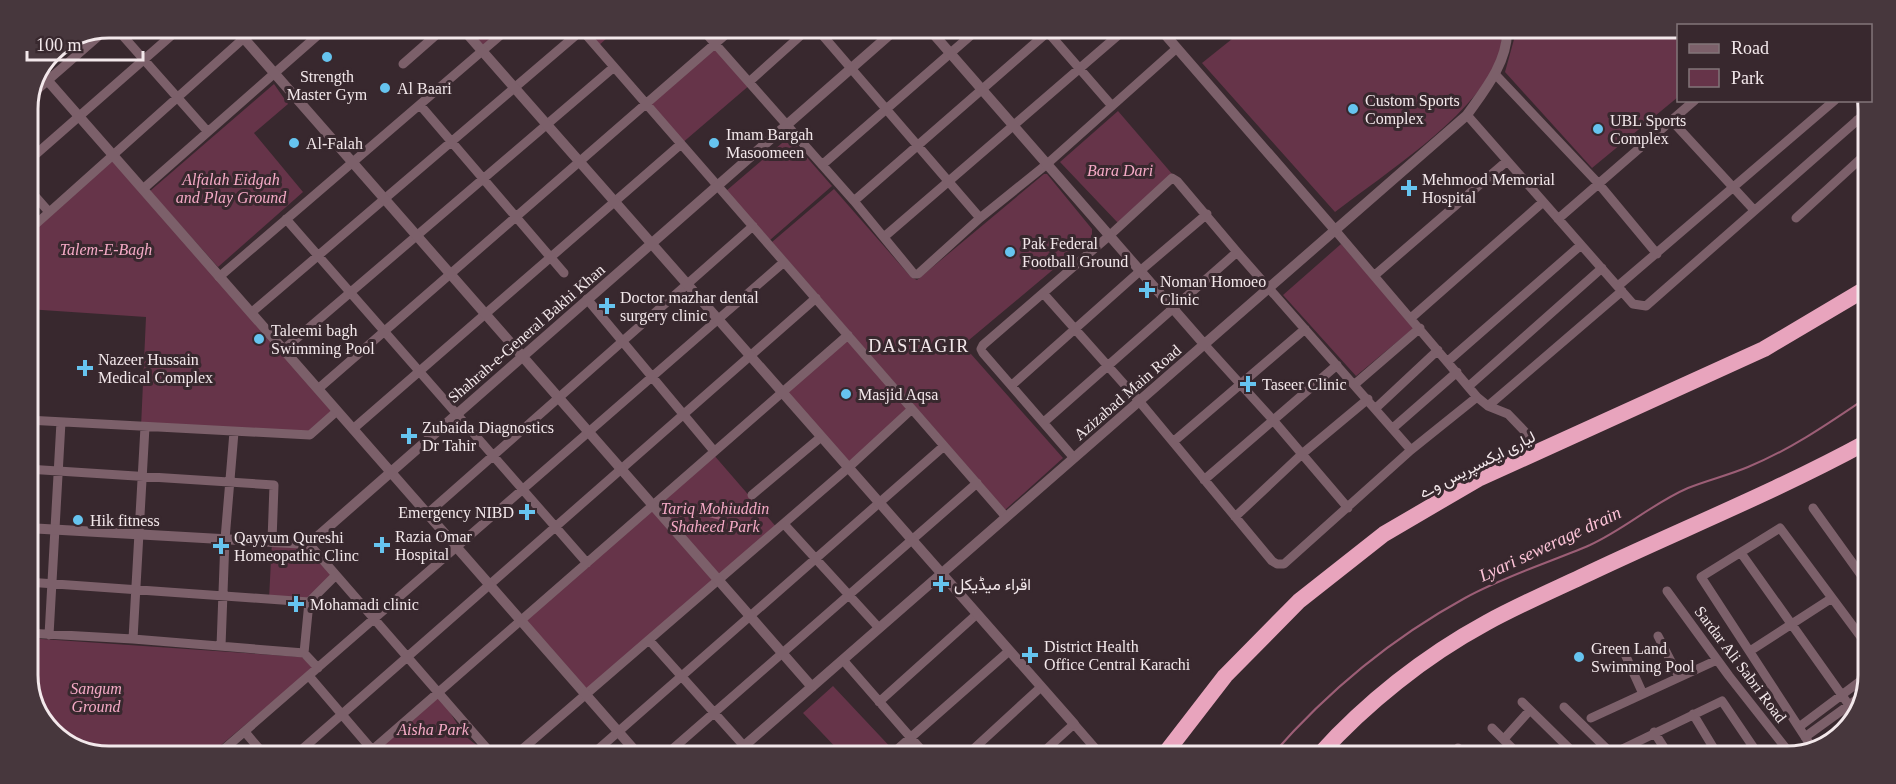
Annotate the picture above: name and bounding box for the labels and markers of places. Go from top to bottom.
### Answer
marker: Strength Master Gym [320,50,334,64]
place label: Strength Master Gym [287,68,368,104]
place label: Al Baari [397,80,452,97]
marker: Al Baari [378,81,392,95]
place label: Custom Sports Complex [1365,92,1460,128]
marker: Custom Sports Complex [1346,102,1360,116]
place label: UBL Sports Complex [1610,112,1686,148]
marker: UBL Sports Complex [1591,122,1605,136]
place label: Imam Bargah Masoomeen [726,126,813,161]
place label: Al-Falah [306,135,363,152]
marker: Al-Falah [287,136,301,150]
marker: Imam Bargah Masoomeen [707,136,721,150]
place label: Mehmood Memorial Hospital [1422,171,1555,207]
marker: Mehmood Memorial Hospital [1400,179,1418,197]
place label: Pak Federal Football Ground [1022,235,1128,270]
marker: Pak Federal Football Ground [1003,245,1017,259]
place label: Noman Homoeo Clinic [1160,273,1266,308]
marker: Noman Homoeo Clinic [1138,281,1156,299]
place label: Doctor mazhar dental surgery clinic [620,289,759,325]
marker: Doctor mazhar dental surgery clinic [598,297,616,315]
place label: Taleemi bagh Swimming Pool [271,322,375,358]
marker: Taleemi bagh Swimming Pool [252,332,266,346]
place label: Nazeer Hussain Medical Complex [98,351,213,387]
marker: Nazeer Hussain Medical Complex [76,359,94,377]
marker: Taseer Clinic [1239,375,1257,393]
place label: Taseer Clinic [1262,376,1347,393]
place label: Masjid Aqsa [858,386,938,404]
marker: Masjid Aqsa [839,387,853,401]
place label: Zubaida Diagnostics Dr Tahir [422,419,554,454]
marker: Zubaida Diagnostics Dr Tahir [400,427,418,445]
marker: Emergency NIBD [518,503,536,521]
place label: Emergency NIBD [398,504,514,522]
place label: Hik fitness [90,512,160,529]
marker: Hik fitness [71,513,85,527]
place label: Razia Omar Hospital [395,528,473,564]
place label: Qayyum Qureshi Homeopathic Clinc [234,529,359,565]
marker: Razia Omar Hospital [373,536,391,554]
marker: Qayyum Qureshi Homeopathic Clinc [212,537,230,555]
marker: اقراء میڈیکل [932,575,950,593]
place label: اقراء میڈیکل [954,576,1031,595]
marker: Mohamadi clinic [287,595,305,613]
place label: Mohamadi clinic [310,596,419,613]
place label: District Health Office Central Karachi [1044,638,1191,673]
place label: Green Land Swimming Pool [1591,640,1695,676]
marker: District Health Office Central Karachi [1021,646,1039,664]
marker: Green Land Swimming Pool [1572,650,1586,664]

